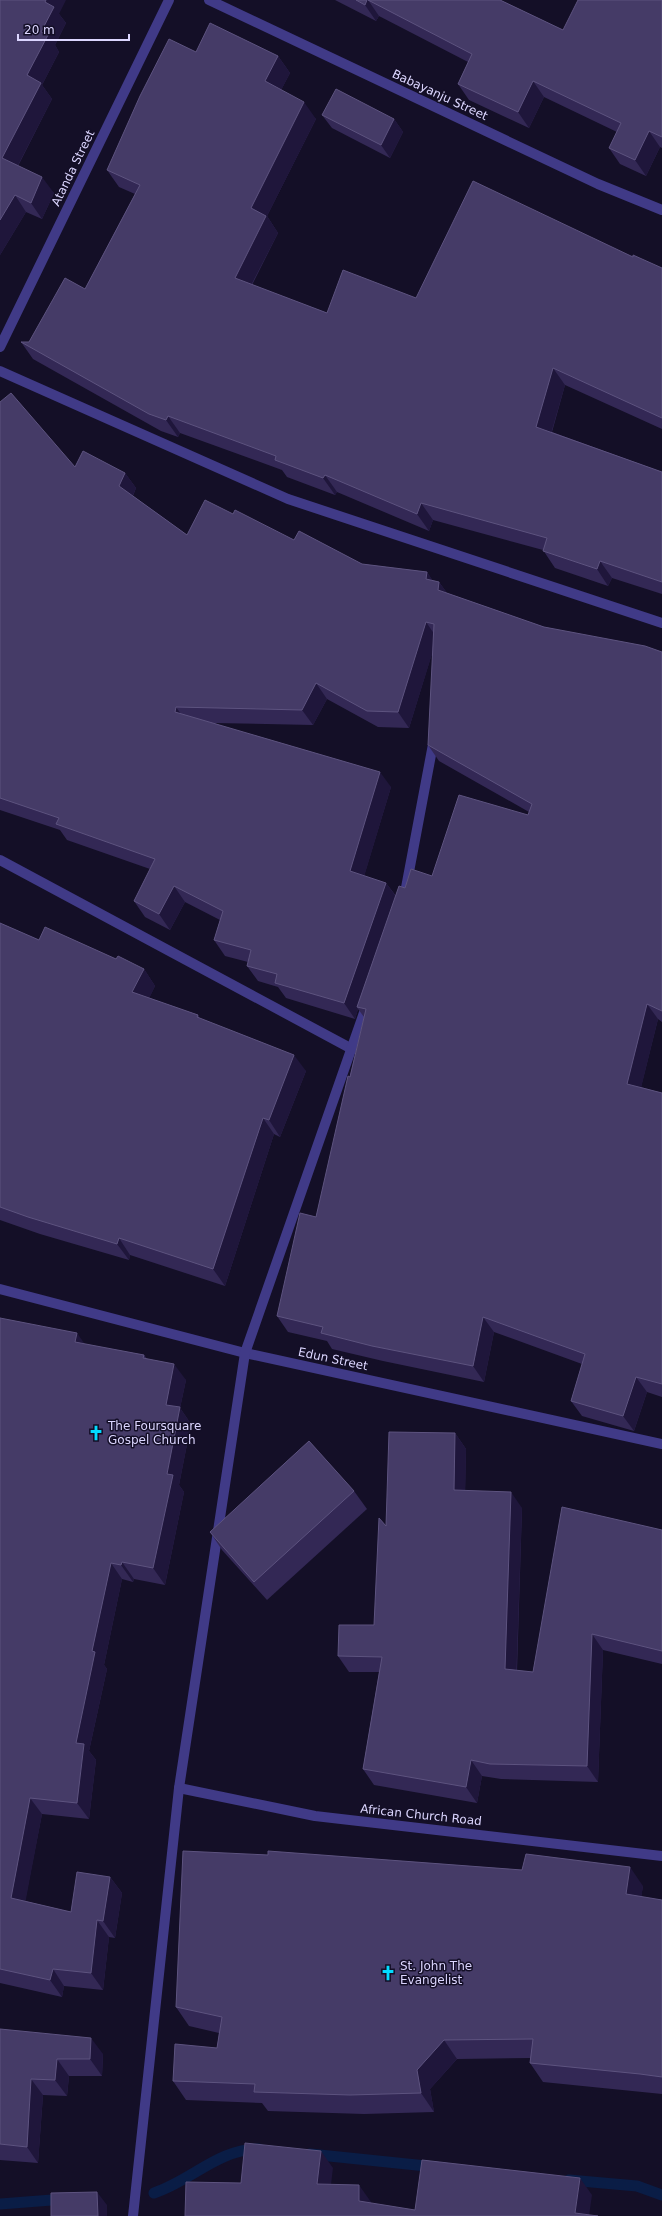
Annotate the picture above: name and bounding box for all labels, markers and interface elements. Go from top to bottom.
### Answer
scale bar [18,16,129,42]
text: 20 m [24,23,55,37]
street label: Babayanju Street [390,67,490,123]
street label: Atanda Street [49,127,98,208]
street label: Edun Street [297,1345,369,1373]
place label: The Foursquare Gospel Church [107,1419,201,1447]
church icon: The Foursquare Gospel Church [87,1424,105,1442]
street label: African Church Road [360,1802,482,1828]
place label: St. John The Evangelist [400,1959,472,1987]
church icon: St. John The Evangelist [379,1964,397,1982]

